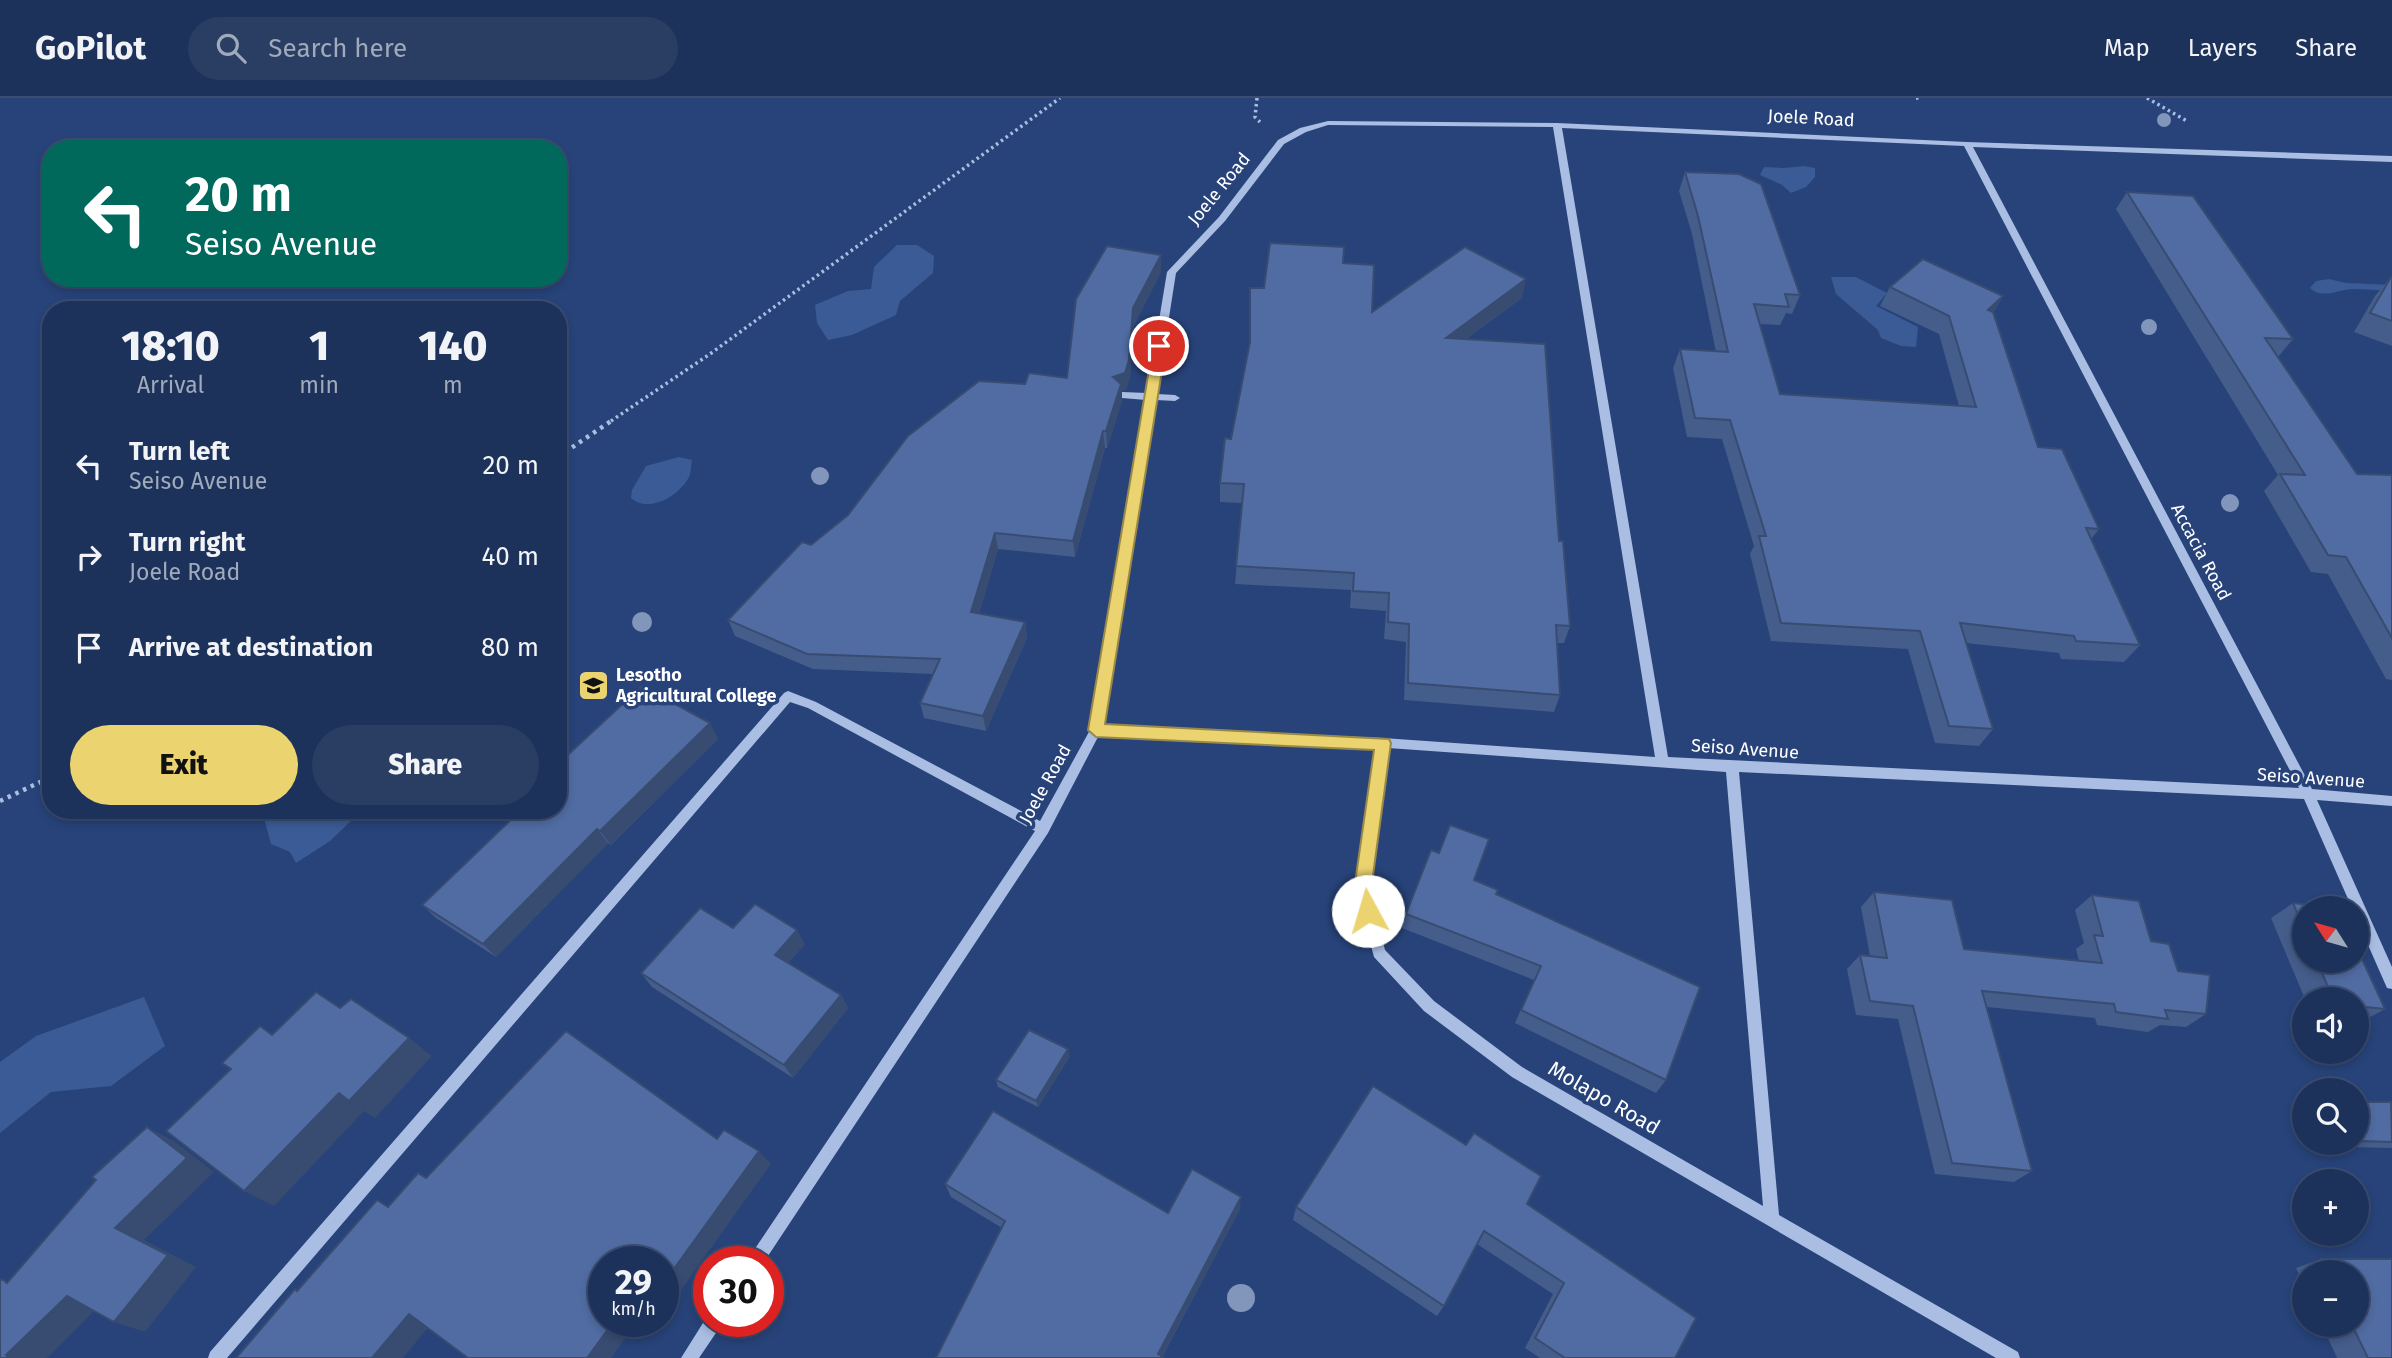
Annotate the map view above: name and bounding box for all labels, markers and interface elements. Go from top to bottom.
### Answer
search box [188,17,678,80]
text: GoPilot [35,28,146,68]
icon: search [212,29,250,67]
text: Search here [268,33,407,64]
text: Map [2104,34,2150,62]
text: Layers [2188,34,2257,62]
text: Share [2295,34,2357,62]
street label: Joele Road [1767,105,1855,131]
street label: Joele Road [1183,148,1255,230]
text: 20 m [185,165,292,224]
icon: left [70,168,161,259]
text: Seiso Avenue [185,225,377,263]
pin [1129,316,1189,376]
text: 18:10 [122,321,220,371]
text: 1 [309,321,329,371]
text: 140 [418,321,487,371]
icon: arrive [1140,327,1178,365]
text: Arrival [137,371,204,399]
text: min [299,371,339,399]
text: m [443,371,463,399]
text: Turn left [129,436,230,467]
icon: left [70,447,108,485]
text: 20 m [482,450,539,481]
text: Seiso Avenue [129,467,267,495]
street label: Accacia Road [2166,500,2236,604]
text: Turn right [129,527,246,558]
icon: right [70,538,108,576]
text: 40 m [481,541,539,572]
text: Joele Road [129,558,240,586]
icon: arrive [70,629,108,667]
text: Arrive at destination [129,632,373,663]
text: 80 m [481,632,539,663]
place label: Lesotho Agricultural College [615,664,777,707]
school or university icon: Lesotho Agricultural College [576,668,610,702]
button: Exit [70,725,298,805]
button: Share [312,725,539,805]
street label: Seiso Avenue [1690,734,1800,764]
street label: Joele Road [1014,741,1076,827]
street label: Seiso Avenue [2256,763,2366,793]
position arrow [1331,874,1405,948]
north arrow [2292,896,2370,973]
map controls [2292,896,2369,1337]
button: sound [2292,987,2369,1064]
street label: Molapo Road [1543,1056,1665,1140]
button: search [2292,1078,2369,1155]
button: + [2292,1169,2369,1246]
speed limit sign: 30 [693,1246,784,1337]
button: − [2292,1260,2369,1337]
text: 29 [615,1261,652,1303]
text: km/h [611,1298,656,1320]

